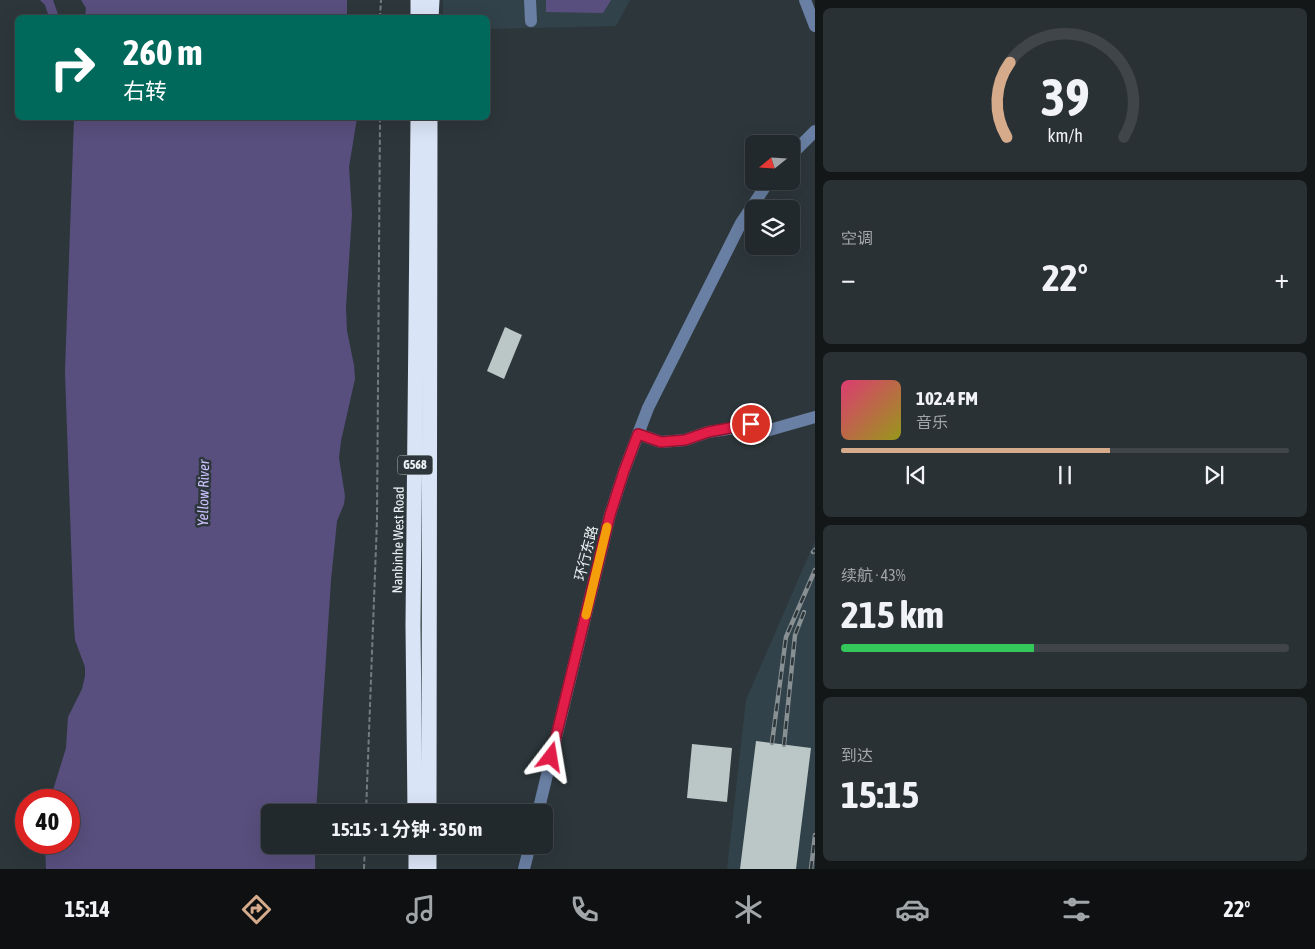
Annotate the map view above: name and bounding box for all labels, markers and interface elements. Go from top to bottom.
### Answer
text: 260 m [123,32,202,72]
icon: right [40,35,105,100]
text: 39 [1041,67,1089,127]
text: 右转 [123,78,167,104]
text: km/h [1047,125,1083,146]
north arrow [745,135,800,190]
map controls [745,135,800,255]
button: layers [745,200,800,255]
text: 空调 [841,229,873,247]
text: 22° [1042,256,1088,299]
text: − [841,262,856,294]
text: + [1274,262,1289,294]
text: 102.4 FM [916,387,978,409]
pin [730,403,772,445]
icon: arrive [737,410,765,438]
text: 音乐 [916,413,948,431]
road number: G568 [398,456,432,474]
water label: Yellow River [194,459,212,526]
icon: previous [902,461,930,489]
icon: pause [1051,461,1079,489]
icon: next [1200,461,1228,489]
street label: Nanbinhe West Road [389,486,407,594]
street label: 环行东路 [571,524,601,582]
text: 续航 · 43% [841,566,906,584]
text: 215 km [841,593,944,636]
position arrow [524,730,576,782]
text: 到达 [841,746,873,764]
text: 15:15 [841,773,919,816]
speed limit sign: 40 [15,789,80,854]
text: 15:15 · 1 分钟 · 350 m [332,818,482,840]
icon: directions [239,892,274,927]
icon: music [403,892,438,927]
icon: phone [567,892,602,927]
icon: climate [731,892,766,927]
icon: car [895,892,930,927]
icon: filters [1059,892,1094,927]
text: 15:14 [65,896,110,922]
text: 22° [1224,896,1250,922]

